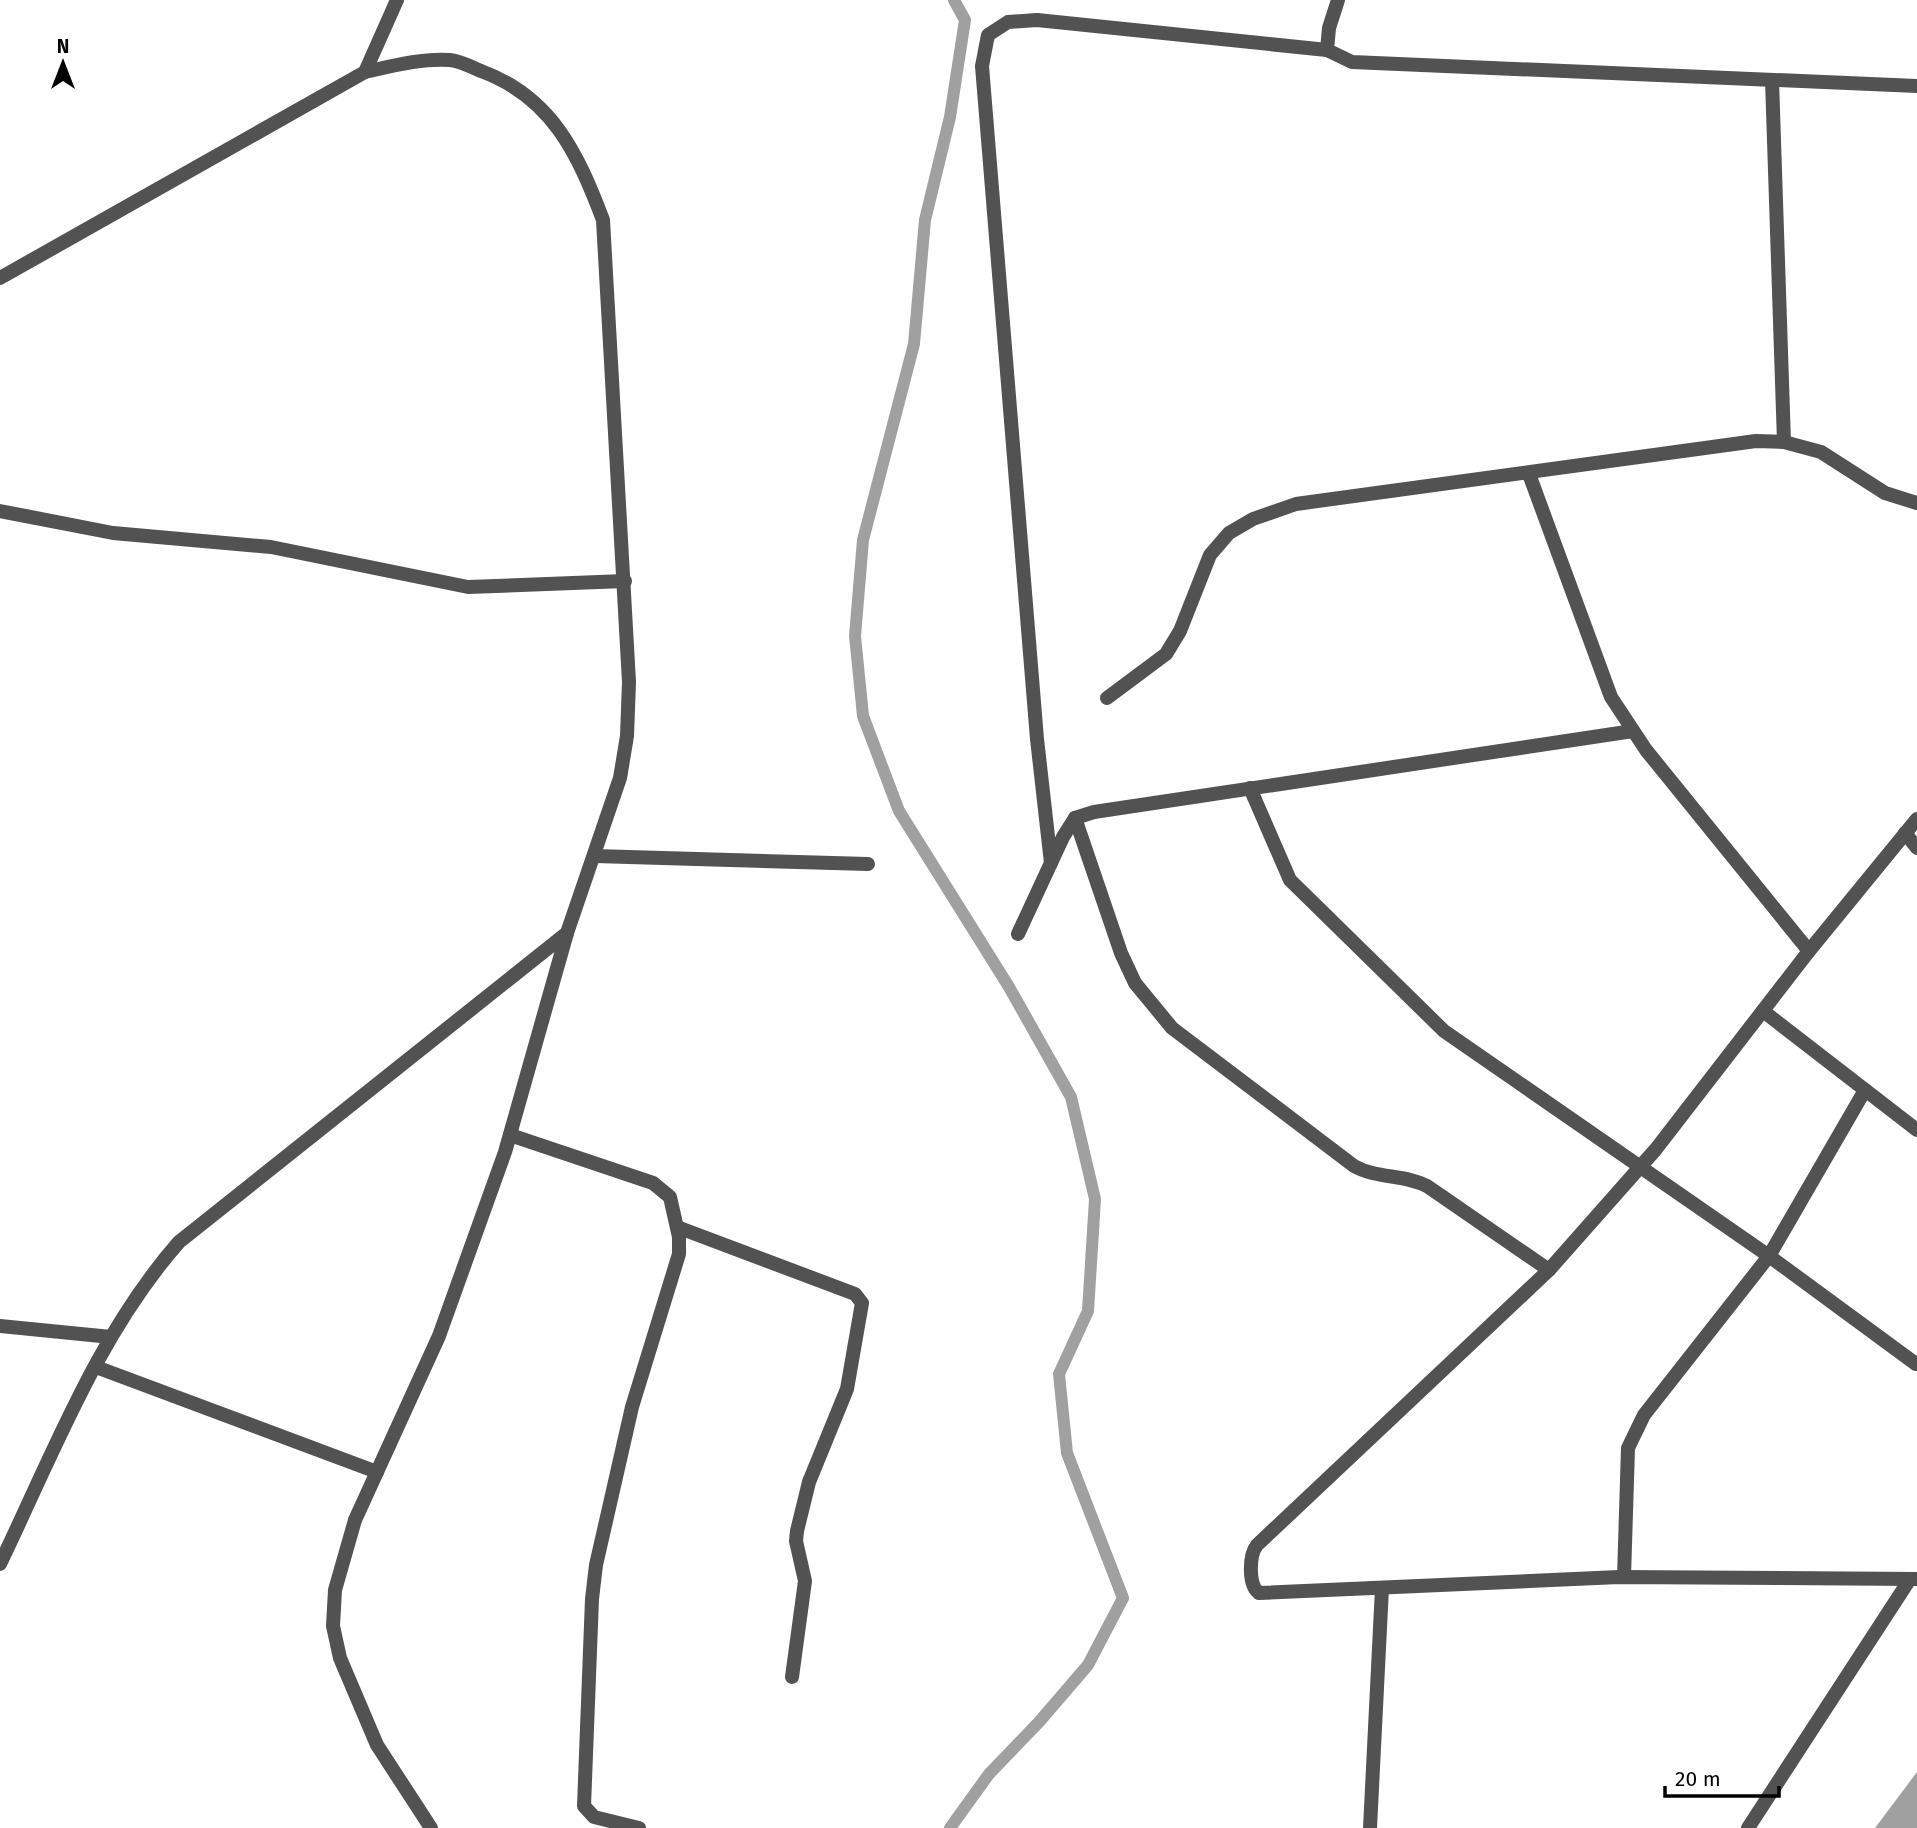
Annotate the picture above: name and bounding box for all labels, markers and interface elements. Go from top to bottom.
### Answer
north arrow [28,28,98,98]
text: N [57,35,69,58]
scale bar [1665,1755,1779,1799]
text: 20 m [1675,1766,1721,1792]

